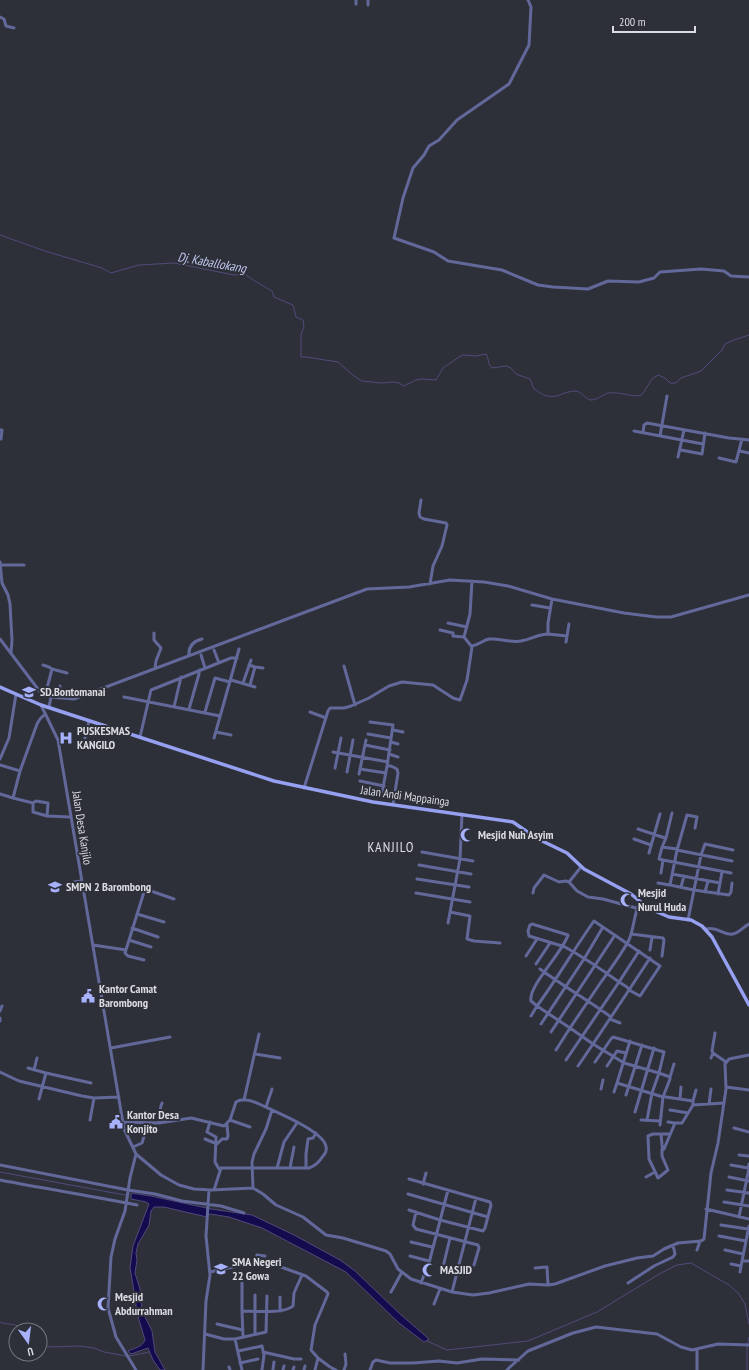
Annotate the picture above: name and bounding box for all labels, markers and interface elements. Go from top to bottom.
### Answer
scale bar [613,8,695,34]
text: 200 m [619,14,646,29]
water label: Dj. Kaballokang [176,248,249,277]
school or university icon: SD.Bontomanai [21,684,37,700]
place label: SD.Bontomanai [40,684,106,699]
place label: PUSKESMAS KANGILO [77,723,130,752]
hospital icon: PUSKESMAS KANGILO [58,730,74,746]
street label: Jalan Andi Mappainga [359,782,451,809]
street label: Jalan Desa Kanjilo [69,789,96,866]
mosque icon: Mesjid Nuh Asyim [459,827,475,843]
place label: Mesjid Nuh Asyim [478,827,553,842]
district label: KANJILO [367,838,415,856]
school or university icon: SMPN 2 Barombong [47,879,63,895]
place label: SMPN 2 Barombong [66,879,151,894]
place label: Mesjid Nurul Huda [638,885,686,914]
mosque icon: Mesjid Nurul Huda [619,892,635,908]
place label: Kantor Camat Barombong [99,981,157,1010]
public building icon: Kantor Camat Barombong [80,988,96,1004]
place label: Kantor Desa Konjito [127,1107,179,1136]
public building icon: Kantor Desa Konjito [108,1114,124,1130]
place label: SMA Negeri 22 Gowa [232,1254,282,1283]
school or university icon: SMA Negeri 22 Gowa [213,1261,229,1277]
mosque icon: MASJID [421,1262,437,1278]
place label: MASJID [440,1262,473,1277]
place label: Mesjid Abdurrahman [114,1289,173,1318]
mosque icon: Mesjid Abdurrahman [96,1296,112,1312]
north arrow [8,1322,48,1362]
text: U [26,1344,35,1359]

